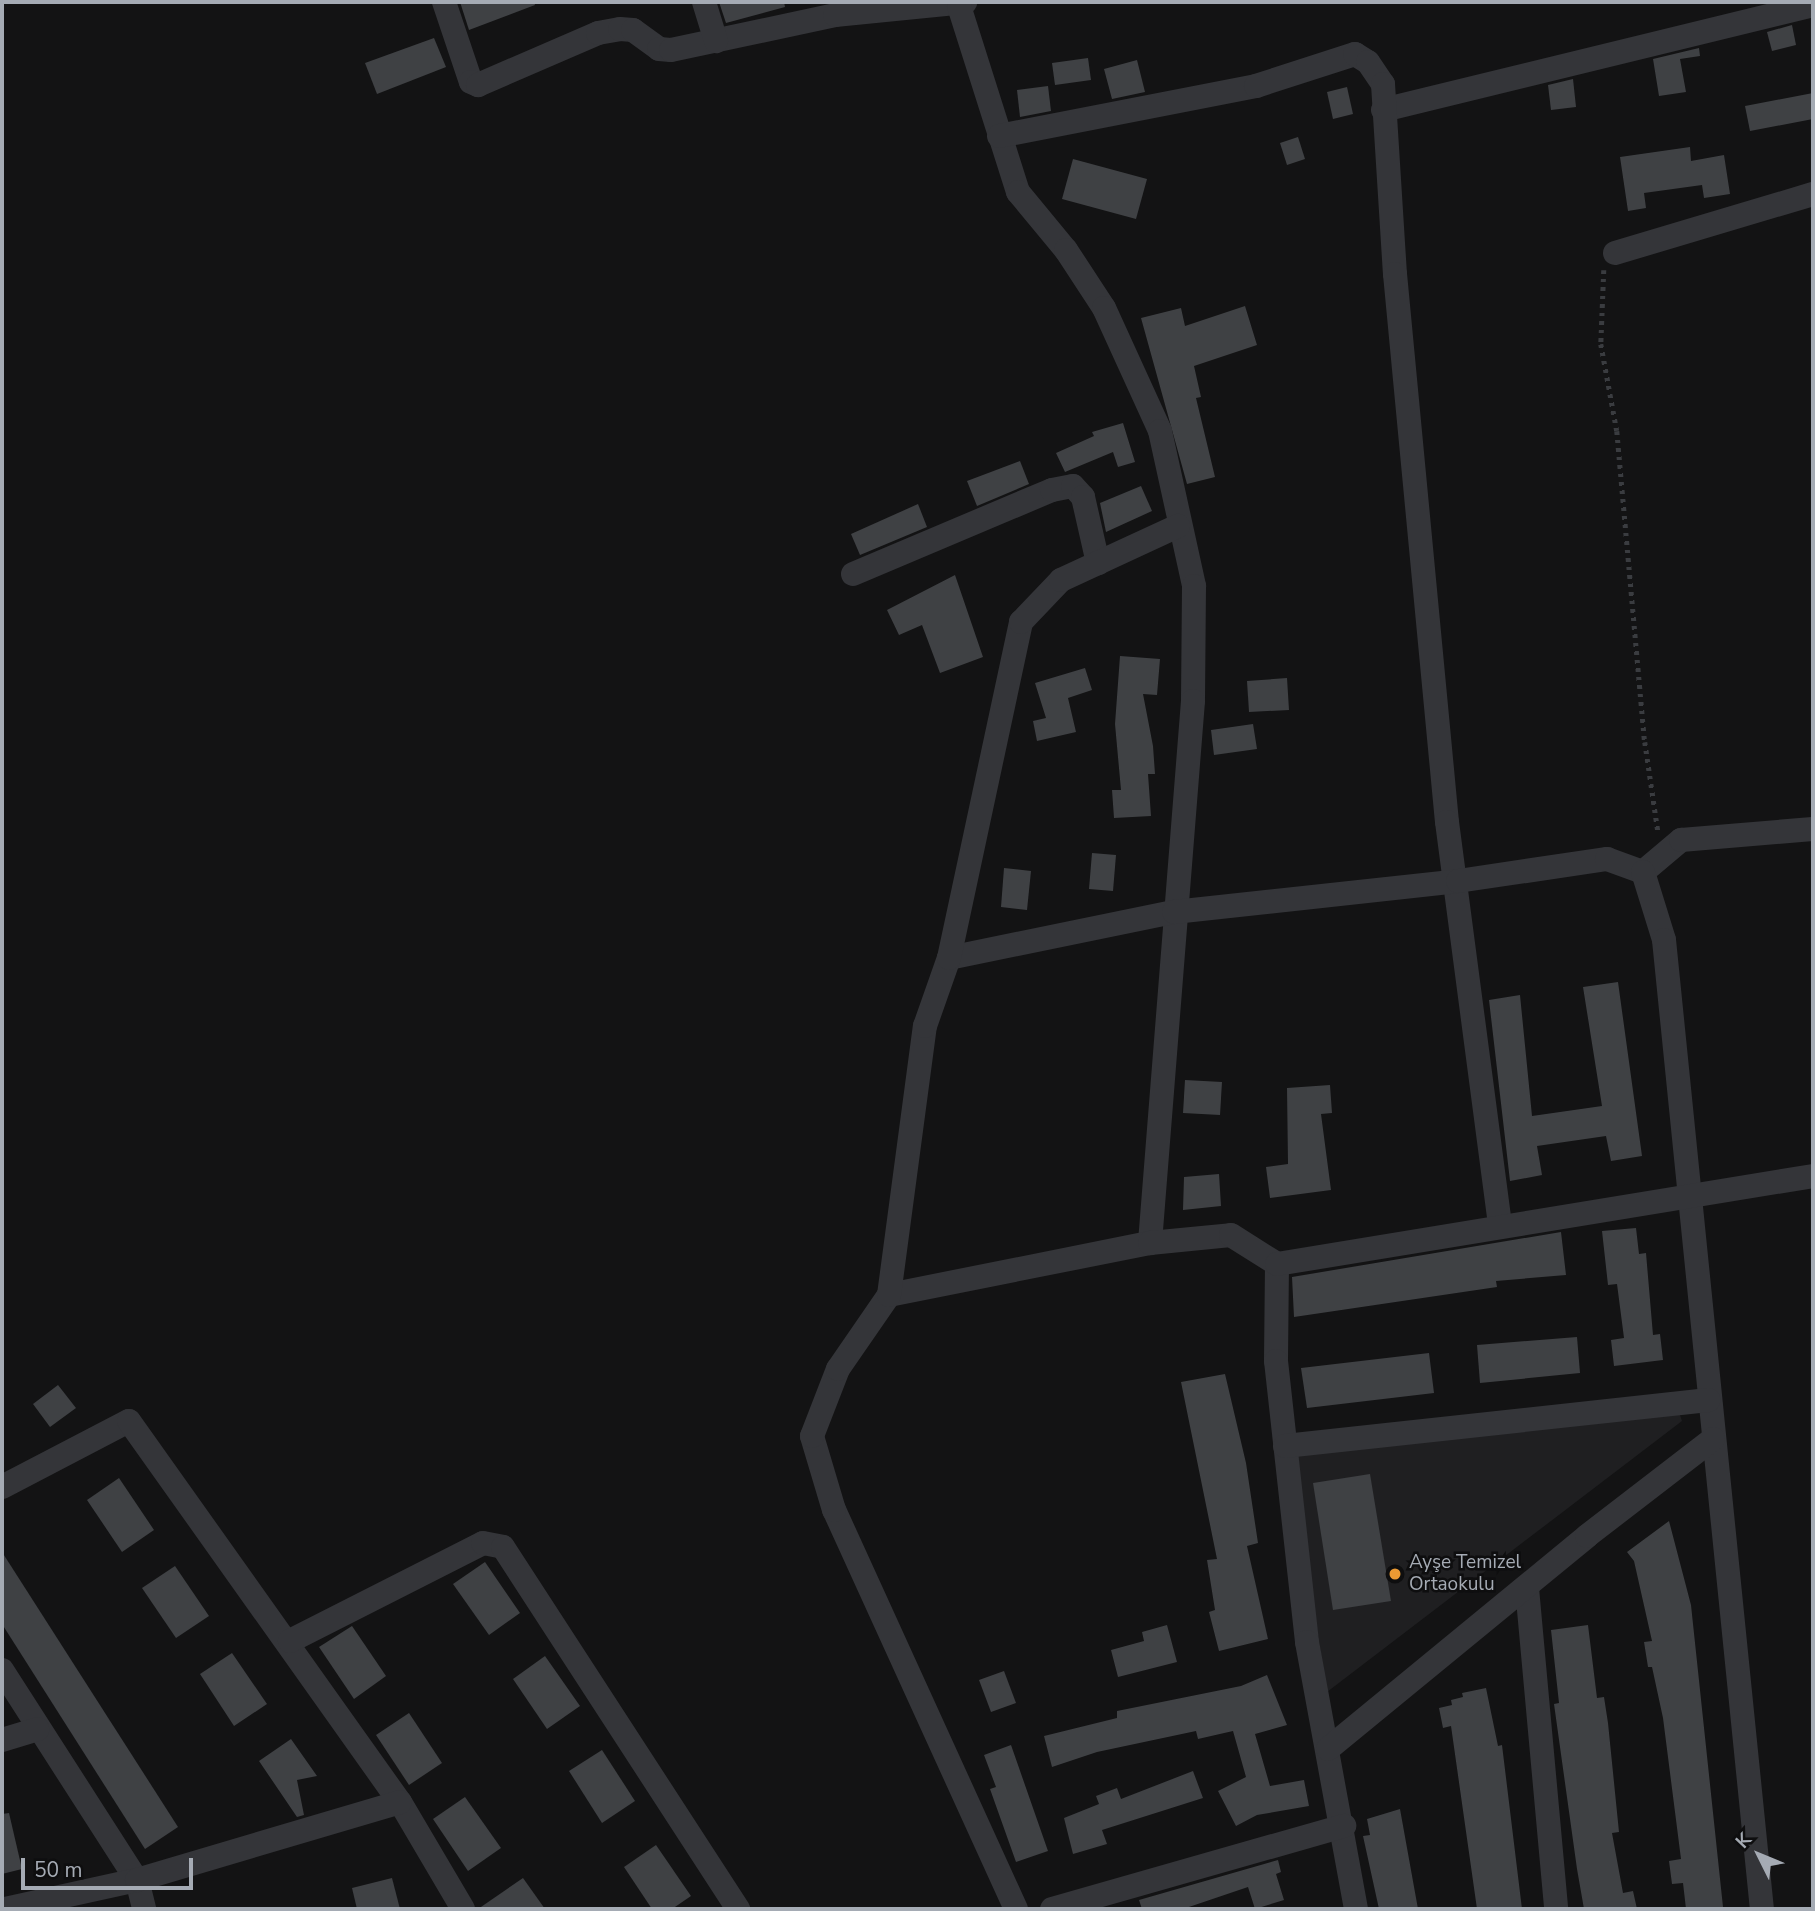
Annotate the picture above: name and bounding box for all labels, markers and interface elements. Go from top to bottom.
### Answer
place label: Ayşe Temizel Ortaokulu [1409,1552,1521,1596]
marker: Ayşe Temizel Ortaokulu [1387,1566,1403,1582]
north arrow [1724,1820,1794,1890]
text: K [1730,1827,1757,1854]
scale bar [24,1844,196,1888]
text: 50 m [34,1856,83,1884]

